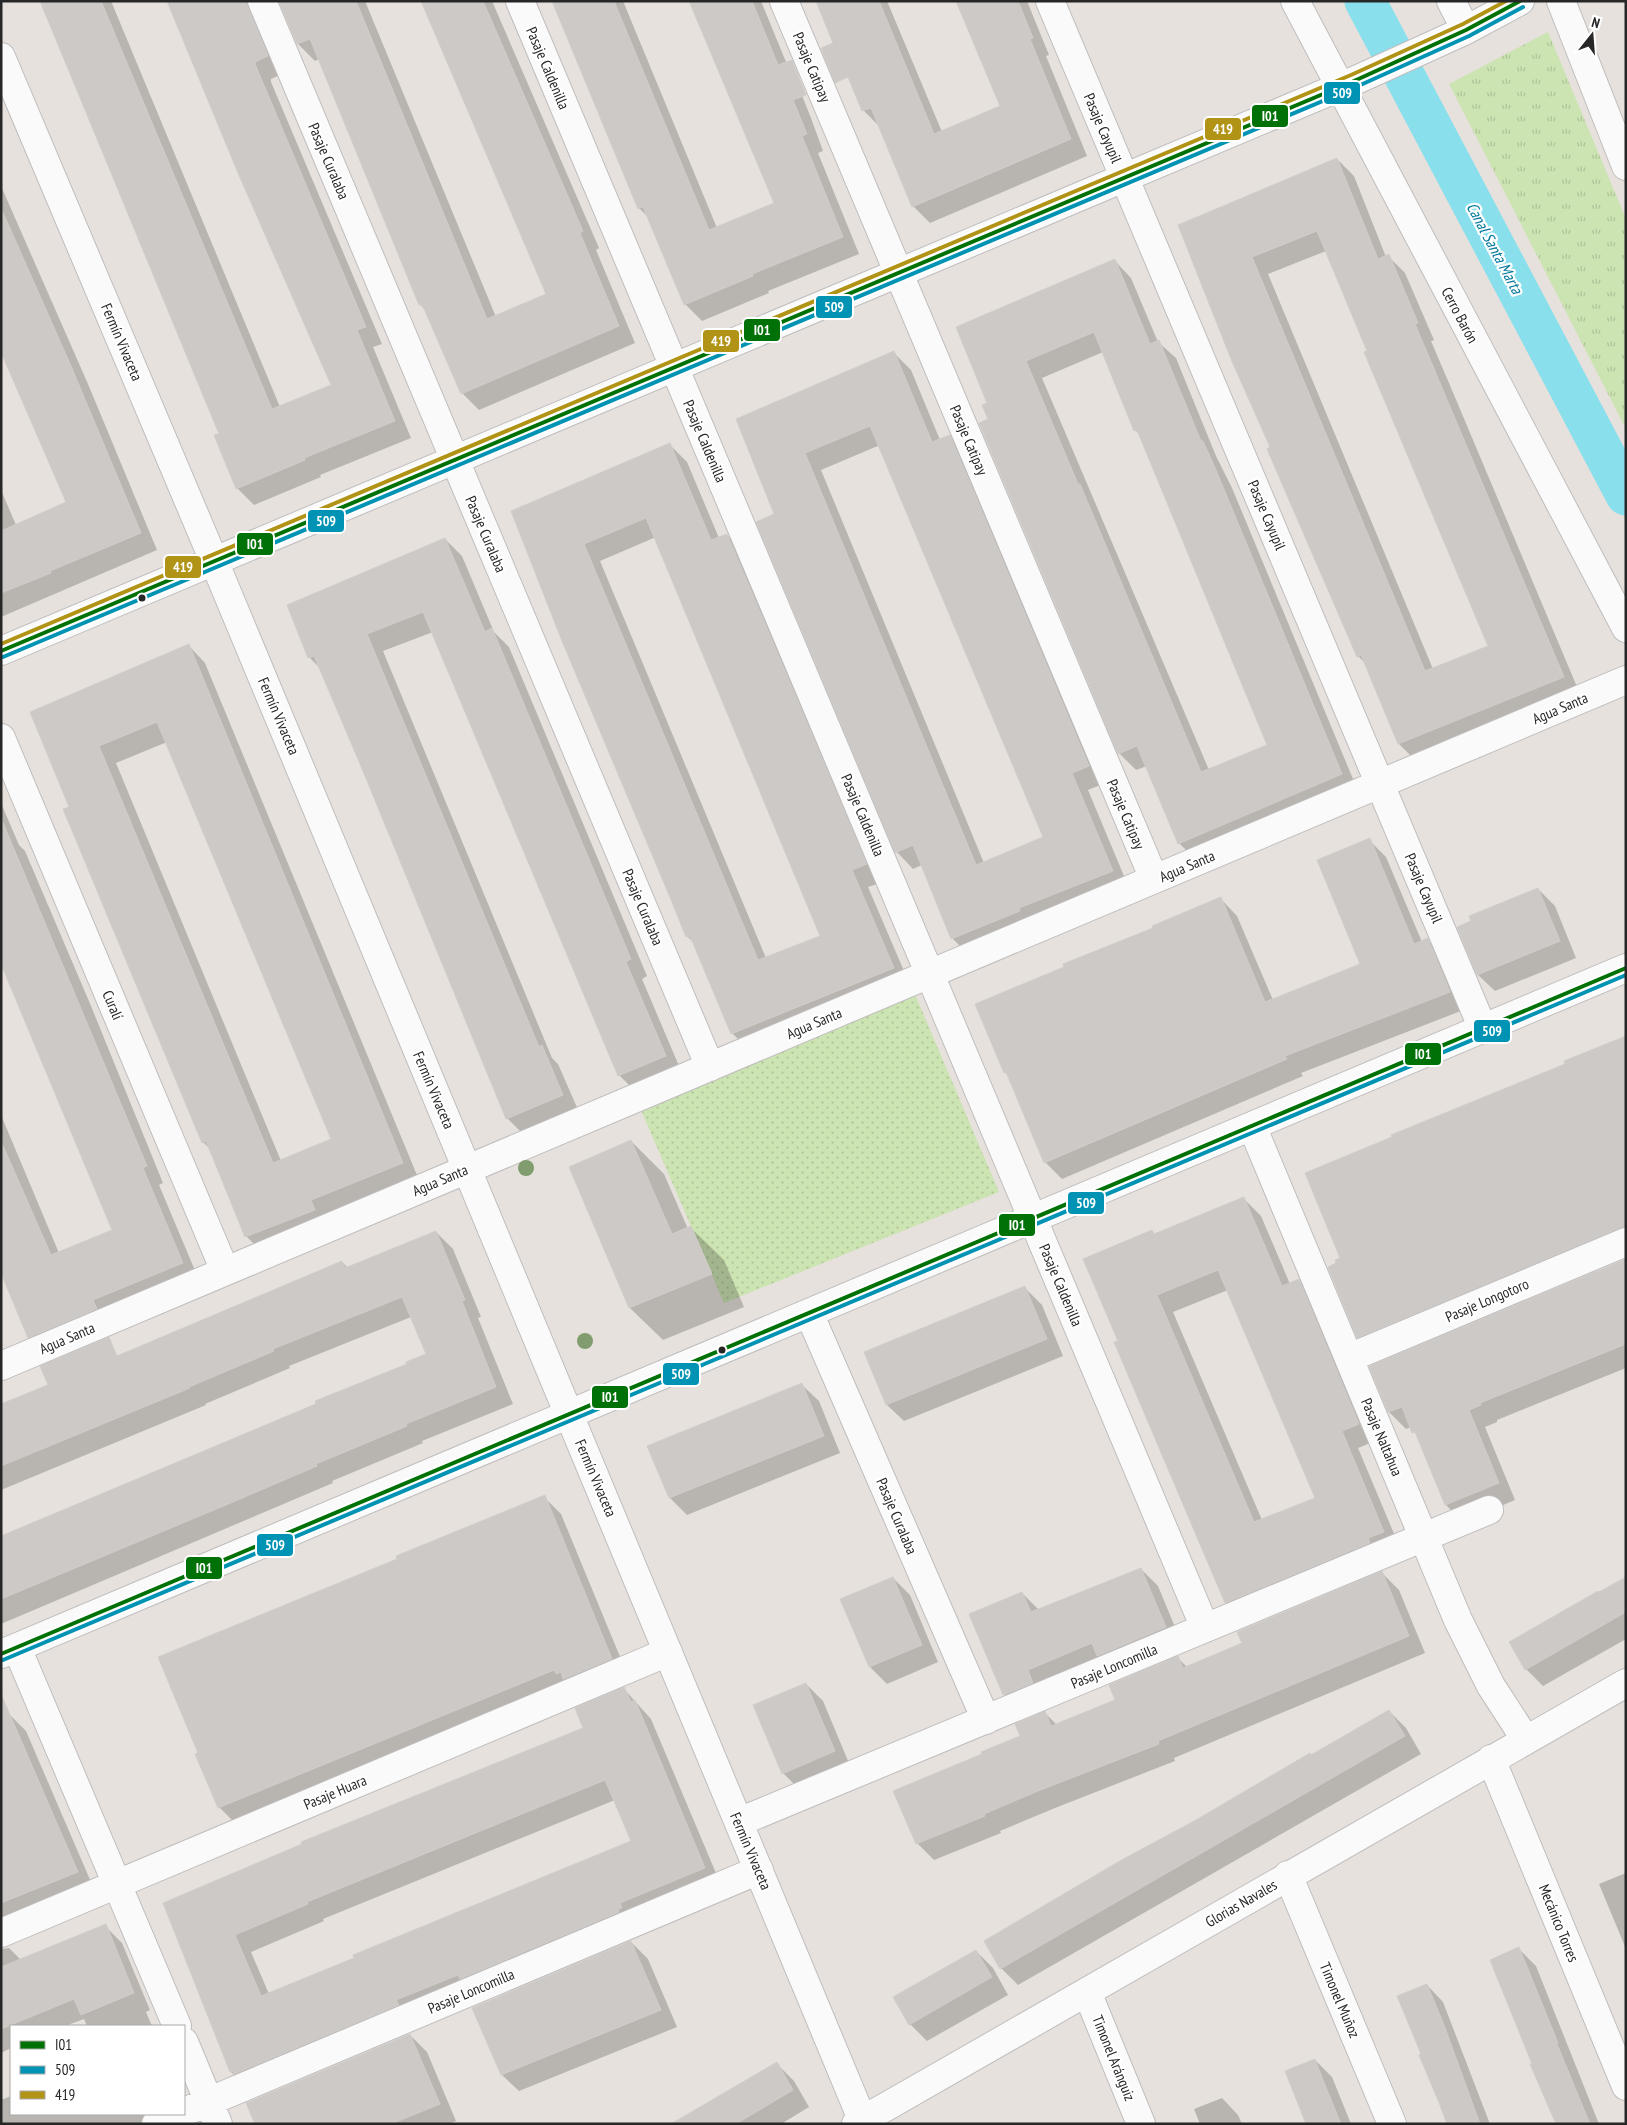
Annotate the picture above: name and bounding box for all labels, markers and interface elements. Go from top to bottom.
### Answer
north arrow [1567,10,1617,60]
text: N [1590,13,1602,32]
street label: Pasaje Caldenilla [522,24,574,112]
street label: Pasaje Catipay [789,29,835,105]
line badge: 509 [1323,81,1361,105]
text: 509 [1332,84,1352,102]
street label: Pasaje Cayupil [1080,90,1126,166]
line badge: I01 [1251,104,1289,128]
text: I01 [1262,107,1278,125]
line badge: 419 [1204,117,1242,141]
street label: Pasaje Curalaba [304,120,354,202]
text: 419 [1213,120,1233,138]
water label: Canal Santa Marta [1463,199,1528,299]
street label: Cerro Barón [1437,284,1483,346]
line badge: 509 [815,295,853,319]
text: 509 [824,298,844,316]
street label: Fermín Vivaceta [97,300,147,384]
line badge: I01 [743,318,781,342]
text: I01 [754,321,770,339]
line badge: 419 [702,329,740,353]
text: 419 [711,332,731,350]
street label: Pasaje Caldenilla [679,397,731,485]
street label: Pasaje Catipay [946,402,992,478]
street label: Pasaje Cayupil [1244,477,1290,553]
street label: Pasaje Curalaba [461,493,511,575]
line badge: 509 [307,509,345,533]
text: 509 [316,512,336,530]
line badge: I01 [236,532,274,556]
text: I01 [247,535,263,553]
line badge: 419 [164,555,202,579]
text: 419 [173,558,193,576]
unlabelled marker [137,593,147,603]
street label: Fermín Vivaceta [254,674,304,758]
street label: Agua Santa [1529,688,1591,728]
street label: Pasaje Caldenilla [837,771,889,859]
street label: Pasaje Catipay [1103,776,1149,852]
street label: Agua Santa [1156,846,1218,886]
street label: Pasaje Cayupil [1401,850,1447,926]
street label: Pasaje Curalaba [618,866,668,948]
street label: Curalí [98,987,128,1023]
street label: Agua Santa [783,1003,845,1043]
line badge: 509 [1473,1019,1511,1043]
text: 509 [1482,1022,1502,1040]
line badge: I01 [1404,1042,1442,1066]
text: I01 [1415,1045,1431,1063]
street label: Fermín Vivaceta [409,1048,459,1132]
street label: Agua Santa [409,1160,471,1200]
line badge: 509 [1067,1191,1105,1215]
text: 509 [1076,1194,1096,1212]
line badge: I01 [998,1213,1036,1237]
text: I01 [1009,1216,1025,1234]
street label: Pasaje Caldenilla [1035,1241,1087,1329]
street label: Pasaje Longotoro [1442,1274,1532,1326]
street label: Agua Santa [36,1318,98,1358]
unlabelled marker [717,1345,727,1355]
line badge: 509 [662,1362,700,1386]
text: 509 [671,1365,691,1383]
line badge: I01 [591,1385,629,1409]
text: I01 [602,1388,618,1406]
street label: Pasaje Naltahua [1357,1395,1407,1479]
street label: Fermín Vivaceta [571,1436,621,1520]
street label: Pasaje Curalaba [872,1475,922,1557]
line badge: 509 [256,1533,294,1557]
text: 509 [265,1536,285,1554]
line badge: I01 [185,1556,223,1580]
text: I01 [196,1559,212,1577]
street label: Pasaje Loncomilla [1068,1639,1160,1693]
street label: Pasaje Huara [301,1770,369,1814]
street label: Fermín Vivaceta [726,1809,776,1893]
street label: Glorias Navales [1202,1875,1280,1931]
street label: Mecánico Torres [1535,1881,1583,1965]
street label: Timonel Muñoz [1316,1959,1364,2041]
street label: Pasaje Loncomilla [425,1964,517,2018]
street label: Timonel Aránguiz [1088,2012,1140,2104]
legend [10,2025,185,2115]
text: I01 [55,2035,72,2054]
text: 509 [55,2060,75,2079]
text: 419 [55,2085,75,2104]

